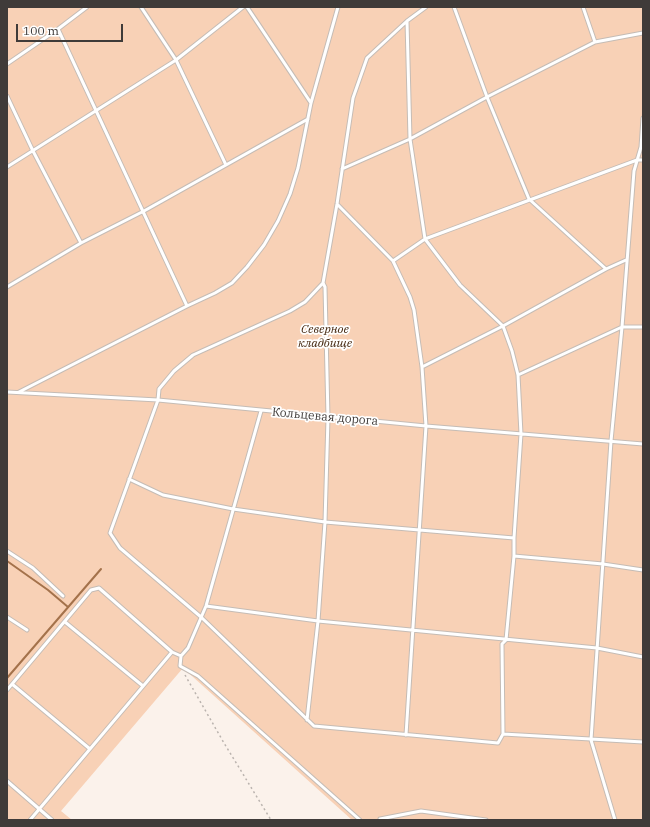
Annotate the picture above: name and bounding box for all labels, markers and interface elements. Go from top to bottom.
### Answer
scale bar [18,16,125,42]
text: 100 m [23,23,59,38]
park label: Северное кладбище [298,323,352,351]
street label: Кольцевая дорога [271,405,379,429]

